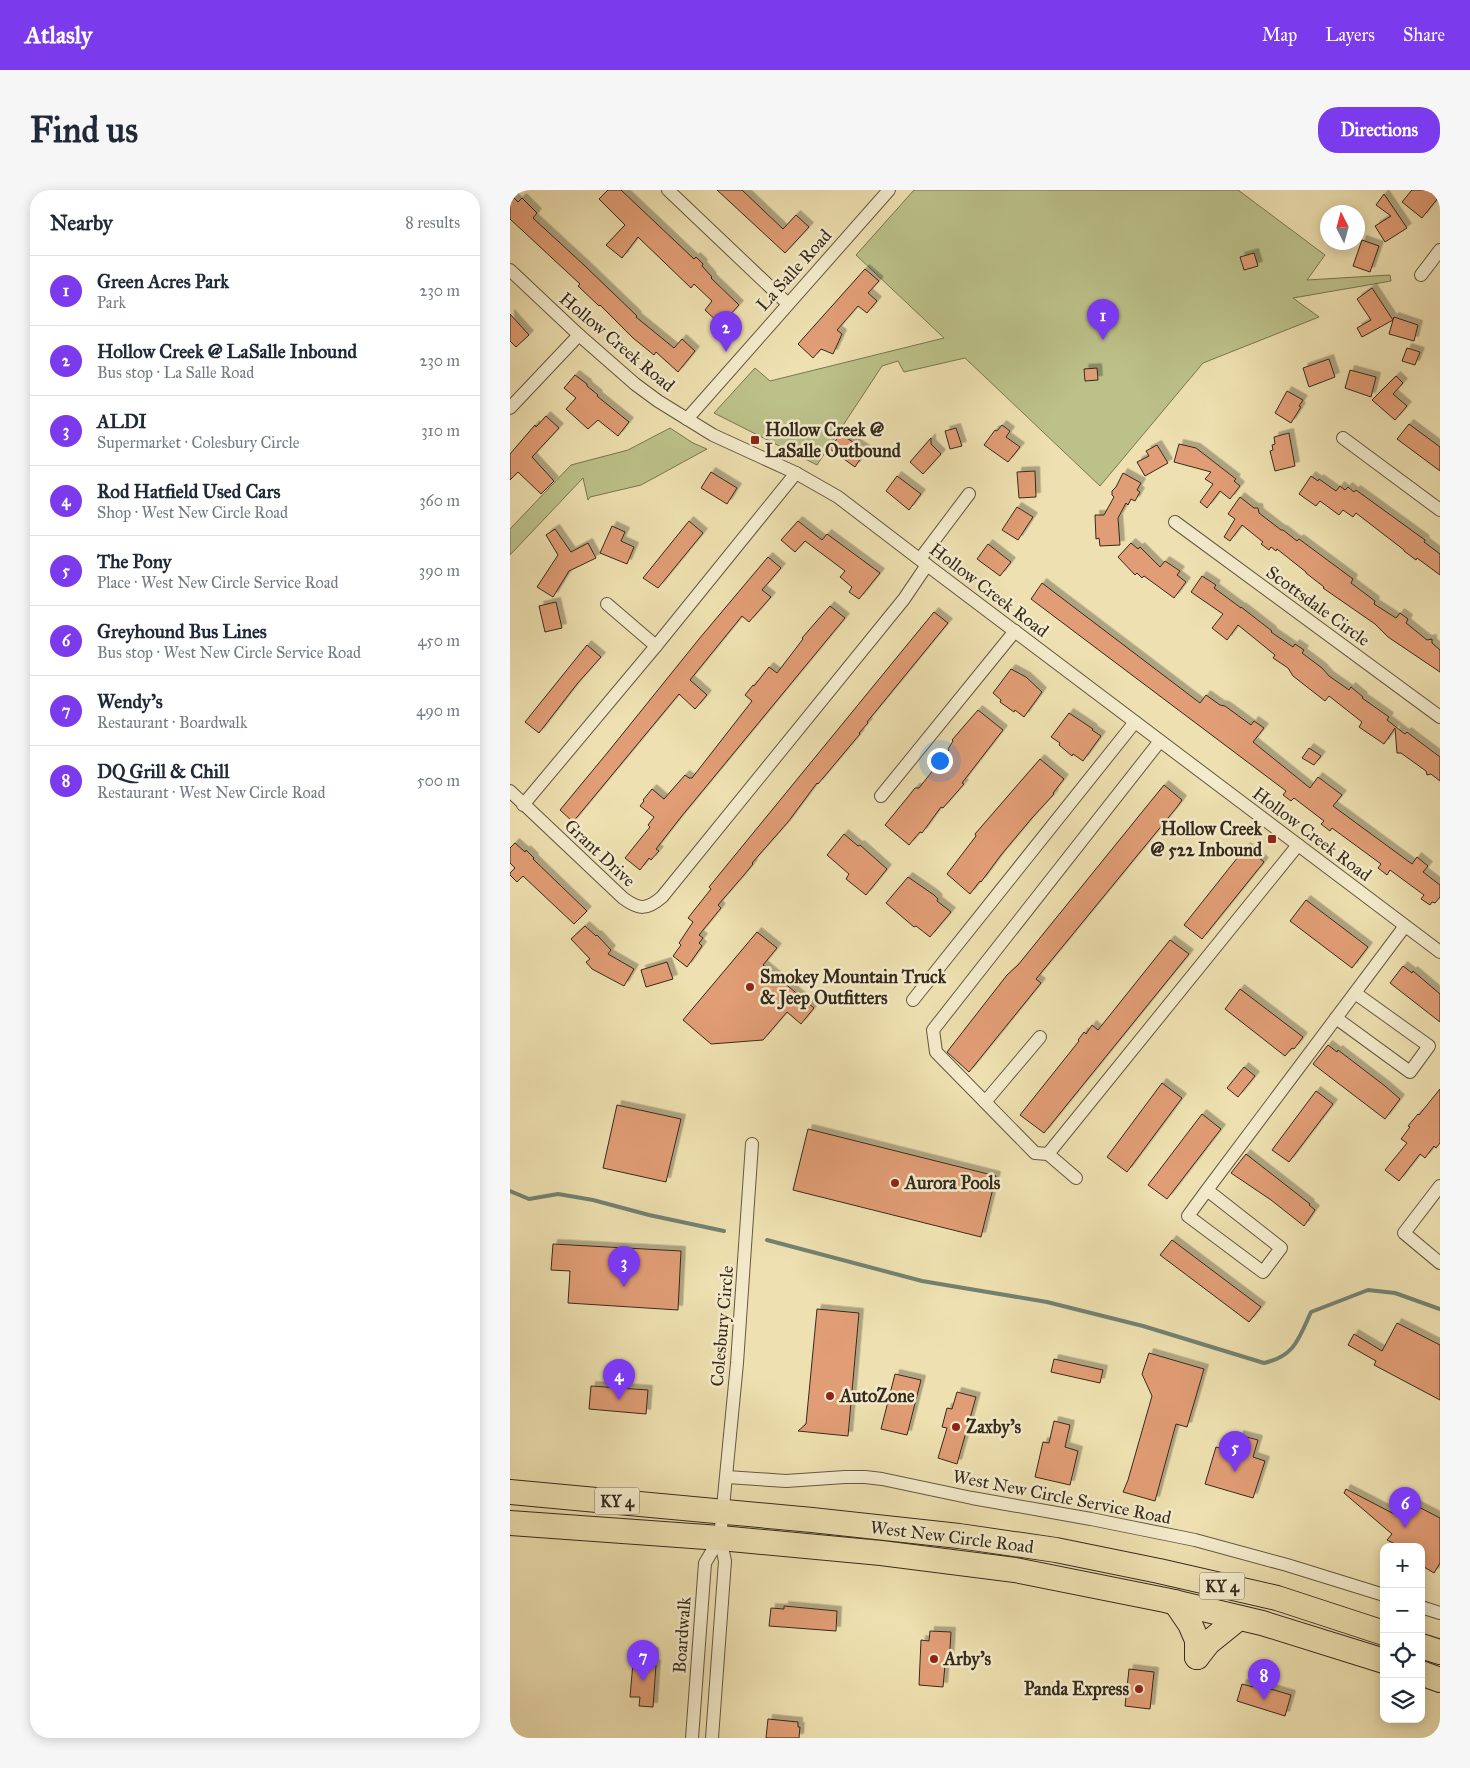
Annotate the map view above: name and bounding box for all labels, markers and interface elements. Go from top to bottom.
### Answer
text: Atlasly [25,20,92,50]
text: Map [1262,24,1297,46]
text: Layers [1325,24,1375,46]
text: Share [1403,24,1445,46]
button: Directions [1318,107,1440,153]
text: Find us [30,109,138,152]
north arrow [1320,205,1365,250]
text: Nearby [50,210,113,236]
text: 8 results [405,213,460,232]
street label: La Salle Road [752,225,836,315]
text: Green Acres Park [97,270,229,293]
text: 1 [63,281,69,300]
text: 230 m [420,281,460,300]
street label: Hollow Creek Road [555,287,679,397]
text: Park [97,293,126,312]
pin: 1 [1087,299,1119,340]
pin: 2 [710,311,742,352]
text: Hollow Creek @ LaSalle Inbound [97,340,357,363]
text: 2 [62,351,70,370]
text: 230 m [420,351,460,370]
text: Bus stop · La Salle Road [97,363,254,382]
text: ALDI [97,410,147,433]
place label: Hollow Creek @ LaSalle Outbound [765,419,902,462]
text: 3 [63,421,69,440]
text: 310 m [421,421,460,440]
text: Supermarket · Colesbury Circle [97,433,299,452]
marker: Hollow Creek @ LaSalle Outbound [749,434,761,446]
text: Rod Hatfield Used Cars [97,480,280,503]
text: 4 [62,491,70,510]
text: 360 m [419,491,460,510]
text: Shop · West New Circle Road [97,503,288,522]
street label: Hollow Creek Road [925,538,1053,642]
text: The Pony [97,550,172,573]
text: 5 [62,561,70,580]
text: 390 m [419,561,460,580]
street label: Scottsdale Circle [1262,561,1374,651]
text: Place · West New Circle Service Road [97,573,339,592]
text: Greyhound Bus Lines [97,620,267,643]
text: 6 [62,631,70,650]
text: 450 m [417,631,460,650]
text: Bus stop · West New Circle Service Road [97,643,361,662]
text: Wendy's [97,690,163,713]
text: 7 [62,701,70,720]
text: 490 m [416,701,460,720]
text: Restaurant · Boardwalk [97,713,247,732]
your location [927,748,953,774]
text: DQ Grill & Chill [97,760,229,783]
text: 8 [62,771,70,790]
text: 500 m [417,771,460,790]
street label: Hollow Creek Road [1248,782,1376,886]
text: Restaurant · West New Circle Road [97,783,326,802]
street label: Grant Drive [560,815,640,891]
place label: Hollow Creek @ 522 Inbound [1151,818,1263,861]
marker: Hollow Creek @ 522 Inbound [1266,833,1278,845]
place label: Smokey Mountain Truck & Jeep Outfitters [760,966,947,1010]
marker: Smokey Mountain Truck & Jeep Outfitters [744,981,756,993]
place label: Aurora Pools [904,1172,1001,1194]
marker: Aurora Pools [889,1177,901,1189]
pin: 3 [608,1246,640,1287]
street label: Colesbury Circle [706,1265,738,1387]
pin: 4 [603,1359,635,1400]
place label: AutoZone [839,1385,915,1407]
marker: AutoZone [824,1390,836,1402]
place label: Zaxby's [966,1416,1021,1439]
marker: Zaxby's [950,1421,962,1433]
pin: 5 [1219,1431,1251,1472]
street label: West New Circle Service Road [951,1465,1173,1529]
pin: 6 [1389,1487,1421,1528]
road number: KY 4 [594,1488,640,1514]
street label: West New Circle Road [869,1516,1035,1558]
map controls [1380,1543,1425,1723]
button: + [1380,1543,1425,1588]
road number: KY 4 [1200,1572,1244,1600]
button: − [1380,1588,1425,1633]
street label: Boardwalk [668,1595,696,1674]
button: locate [1380,1633,1425,1678]
pin: 7 [627,1640,659,1681]
place label: Arby's [943,1648,992,1671]
marker: Arby's [928,1653,940,1665]
pin: 8 [1248,1659,1280,1700]
place label: Panda Express [1024,1678,1129,1701]
button: layers [1380,1678,1425,1723]
marker: Panda Express [1133,1683,1145,1695]

